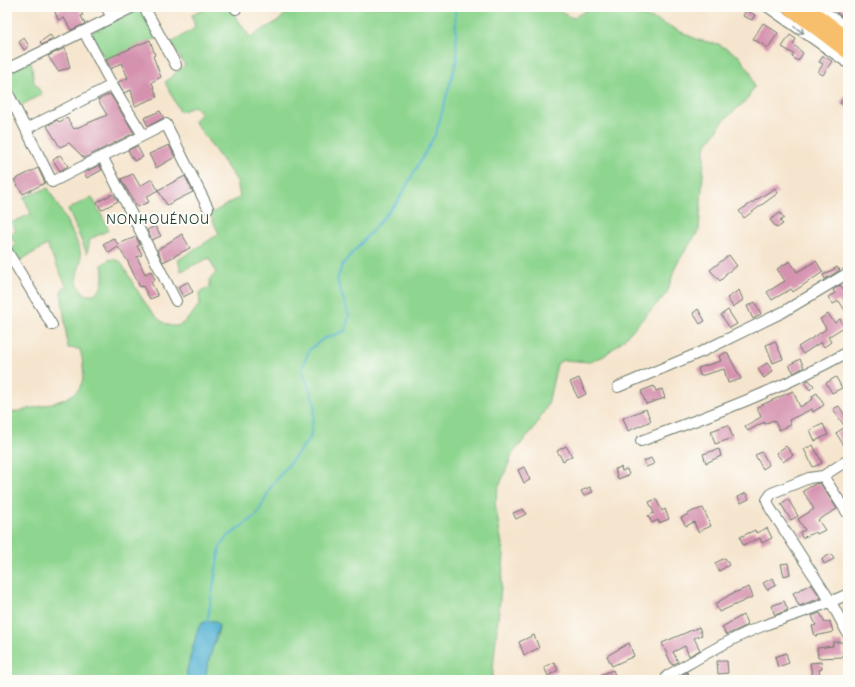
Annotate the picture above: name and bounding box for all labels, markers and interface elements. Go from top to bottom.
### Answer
one-way arrow [793,26,804,34]
district label: NONHOUÉNOU [106,210,210,227]

